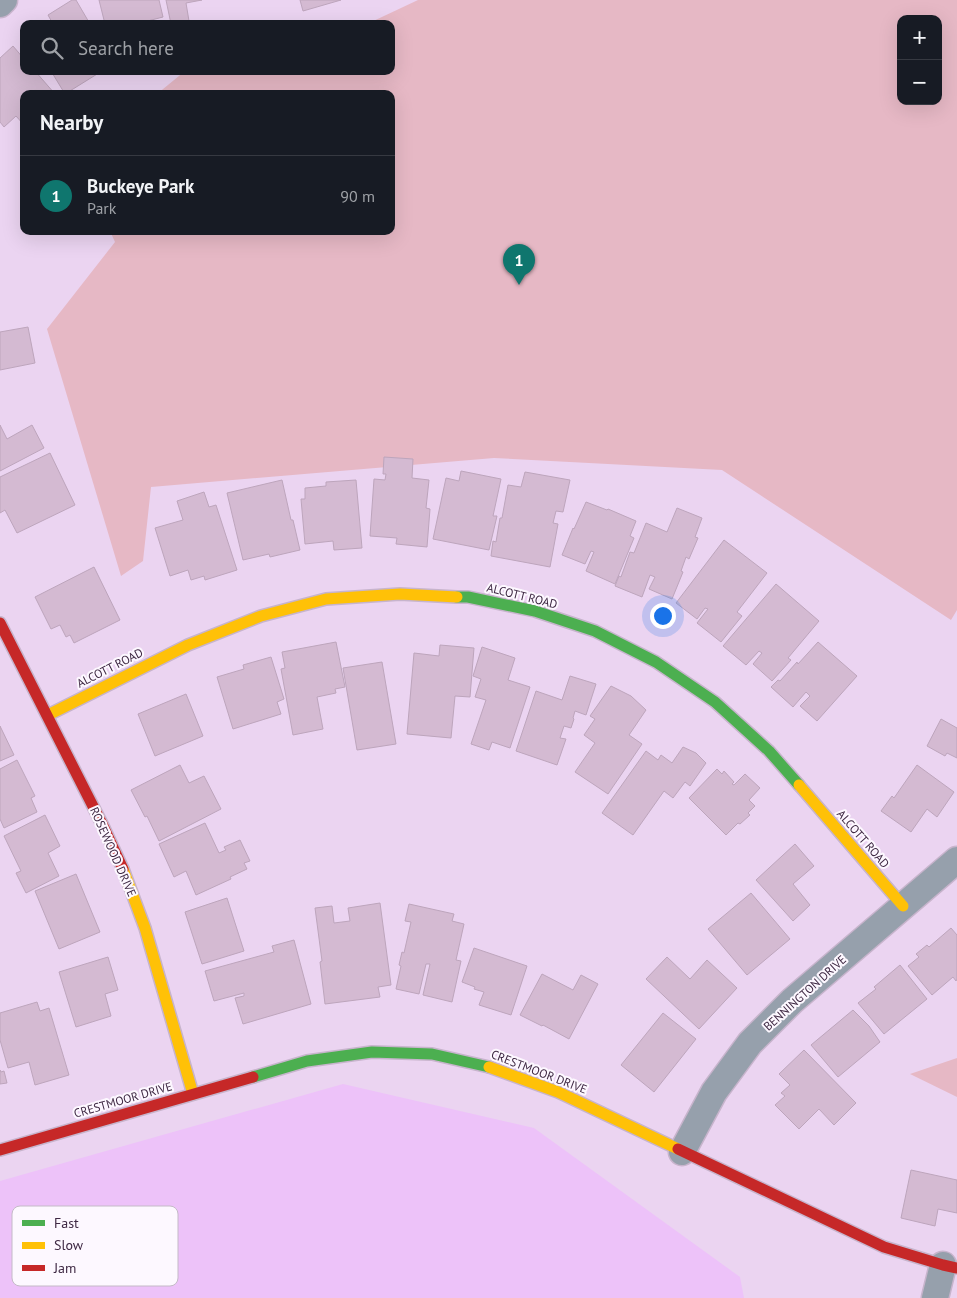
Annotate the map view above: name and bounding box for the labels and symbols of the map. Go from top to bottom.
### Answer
pin: 1 [503,244,535,285]
street label: ALCOTT ROAD [485,579,559,612]
your location [650,603,676,629]
street label: ALCOTT ROAD [74,644,146,691]
street label: ROSEWOOD DRIVE [87,805,140,899]
street label: ALCOTT ROAD [834,806,893,871]
street label: BENNINGTON DRIVE [760,952,849,1034]
street label: CRESTMOOR DRIVE [489,1046,589,1097]
street label: CRESTMOOR DRIVE [72,1078,174,1121]
legend [12,1206,178,1286]
text: Fast [54,1214,79,1232]
text: Slow [54,1236,84,1254]
text: Jam [53,1259,76,1277]

